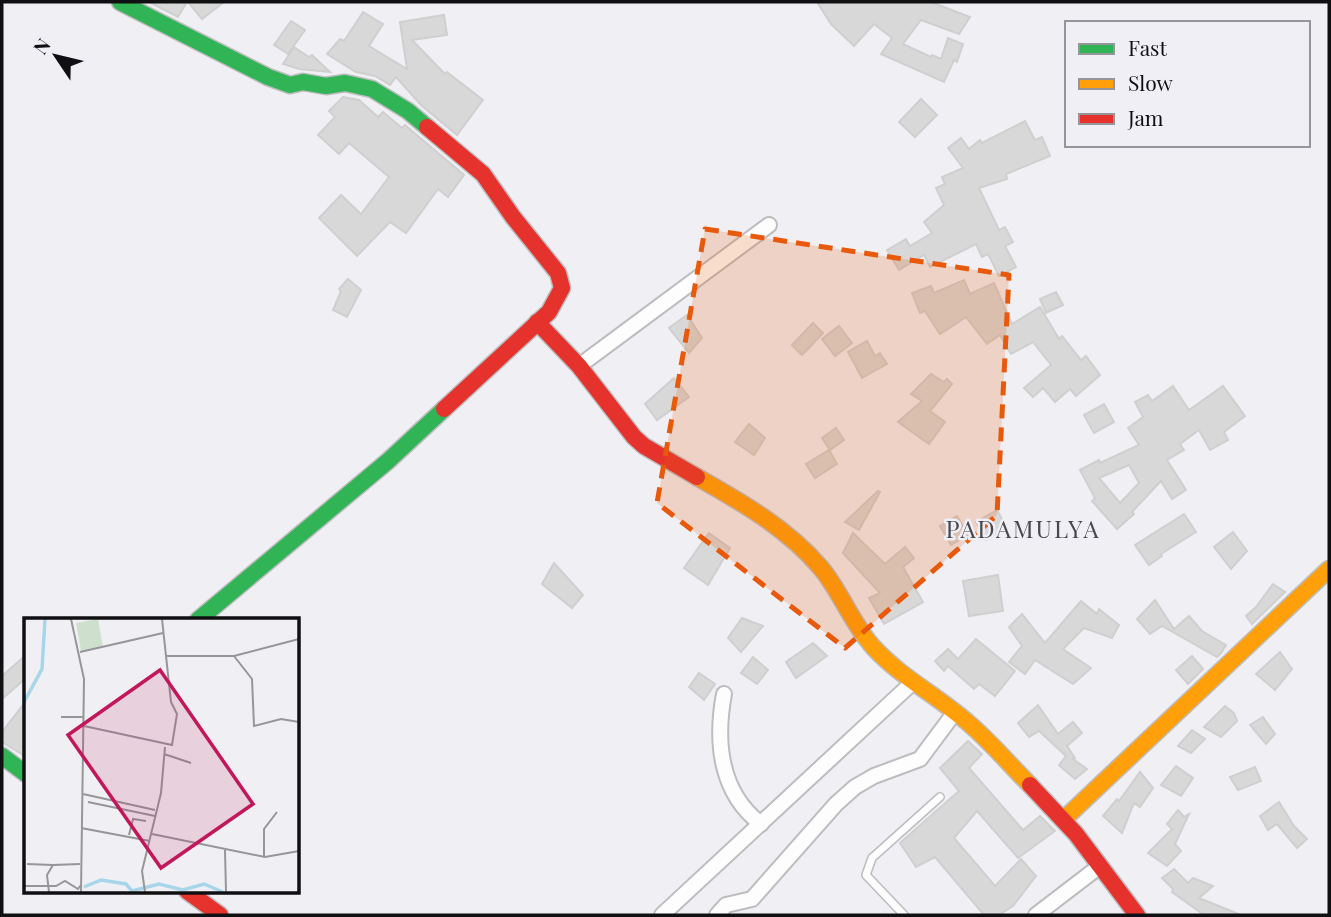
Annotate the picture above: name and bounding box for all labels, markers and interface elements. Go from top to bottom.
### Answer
north arrow [21,21,91,91]
legend [1065,21,1310,147]
text: N [27,32,56,59]
text: Fast [1128,33,1167,61]
text: Slow [1128,68,1173,96]
text: Jam [1127,103,1164,131]
district label: PADAMULYA [945,512,1101,544]
inset map [24,618,299,892]

